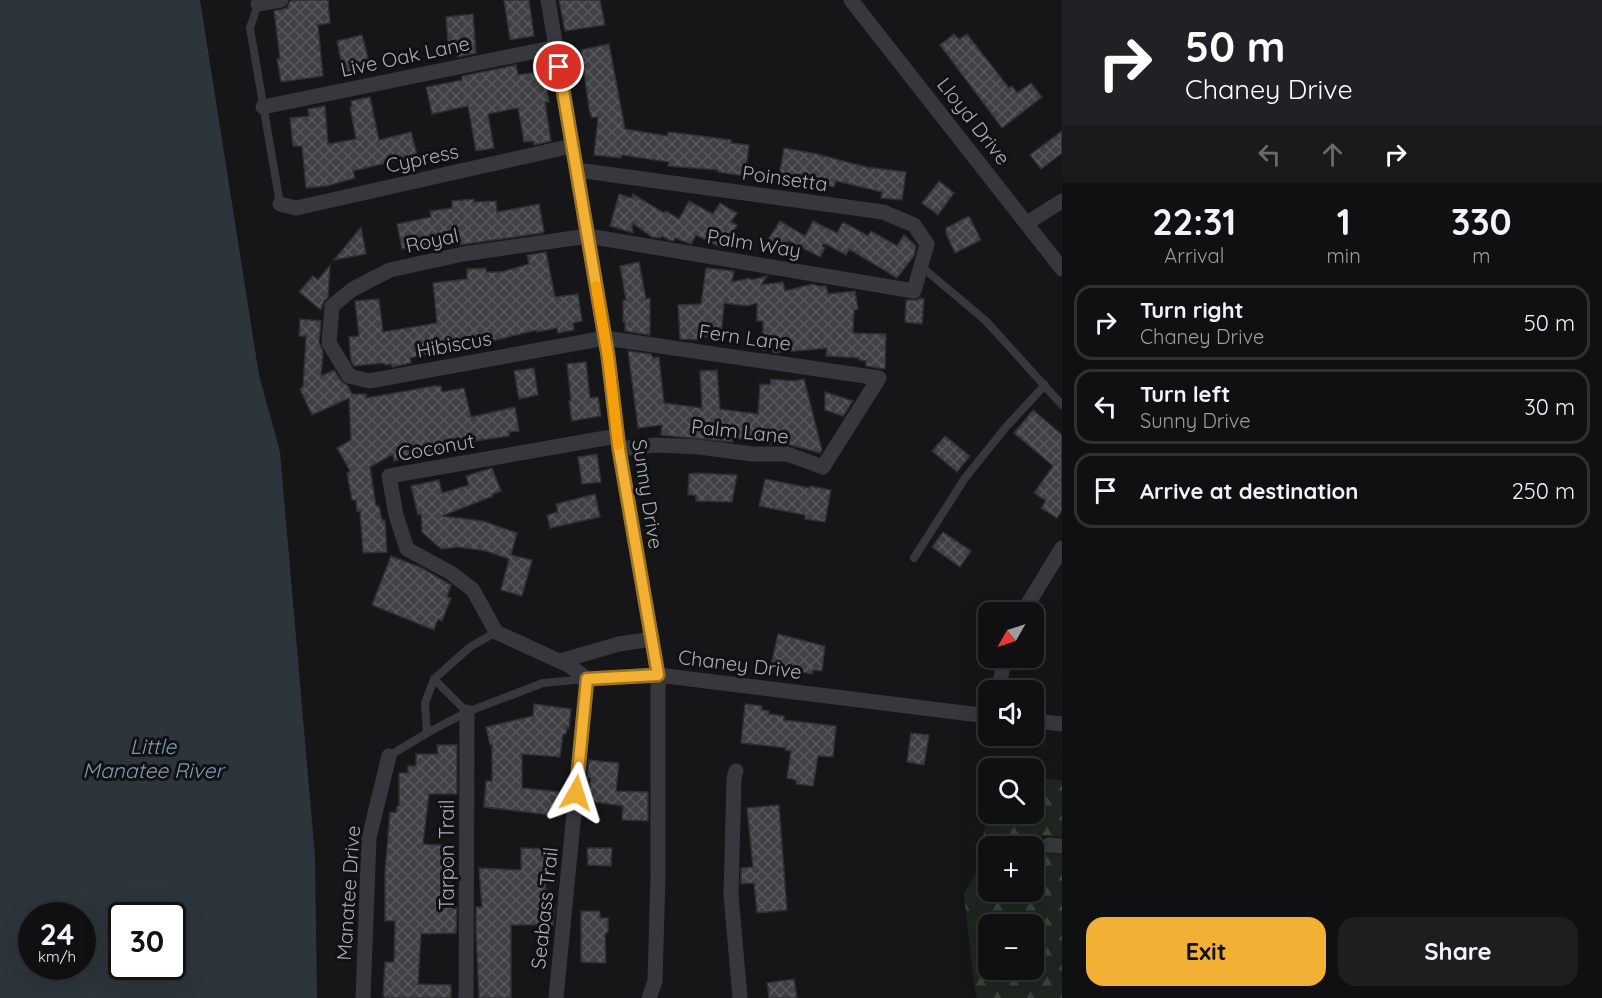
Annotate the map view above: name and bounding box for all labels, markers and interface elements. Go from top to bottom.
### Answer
text: 50 m [1185,20,1285,73]
icon: right [1086,24,1164,102]
street label: Live Oak Lane [338,30,472,82]
pin [533,41,584,92]
icon: arrive [542,50,575,83]
street label: Lloyd Drive [932,72,1016,170]
text: Chaney Drive [1185,72,1353,106]
street label: Cypress [383,138,461,178]
icon: left [1253,138,1286,171]
icon: ahead [1316,138,1349,171]
icon: right [1379,138,1412,171]
street label: Poinsetta [741,160,829,196]
text: 22:31 [1152,199,1236,244]
text: 1 [1337,199,1351,244]
text: 330 [1451,199,1512,244]
street label: Royal [403,222,461,258]
street label: Palm Way [705,223,803,263]
text: Arrival [1164,243,1224,268]
text: min [1327,243,1361,268]
text: m [1472,243,1490,268]
text: Turn right [1140,296,1244,324]
icon: right [1089,306,1122,339]
text: 50 m [1524,309,1575,337]
street label: Fern Lane [697,318,793,356]
text: Chaney Drive [1140,324,1264,349]
street label: Hibiscus [415,325,493,363]
text: Turn left [1140,380,1230,408]
icon: left [1089,390,1122,423]
text: 30 m [1524,393,1575,421]
text: Sunny Drive [1140,408,1251,433]
street label: Palm Lane [690,413,790,449]
street label: Coconut [396,428,476,466]
street label: Sunny Drive [627,437,669,551]
icon: arrive [1089,474,1122,507]
text: Arrive at destination [1140,477,1358,505]
text: 250 m [1512,477,1575,505]
north arrow [978,602,1044,668]
map controls [978,602,1044,980]
street label: Chaney Drive [677,644,803,684]
button: sound [978,680,1044,746]
water label: Little Manatee River [83,733,226,783]
button: search [978,758,1044,824]
position arrow [544,761,608,825]
street label: Tarpon Trail [434,800,459,910]
street label: Manatee Drive [331,825,365,961]
button: + [978,836,1044,902]
street label: Seabass Trail [525,846,563,970]
speed limit sign: 30 [108,902,186,980]
button: − [978,914,1044,980]
text: 24 [40,915,74,953]
button: Exit [1086,917,1326,986]
button: Share [1338,917,1578,986]
text: km/h [38,947,76,966]

